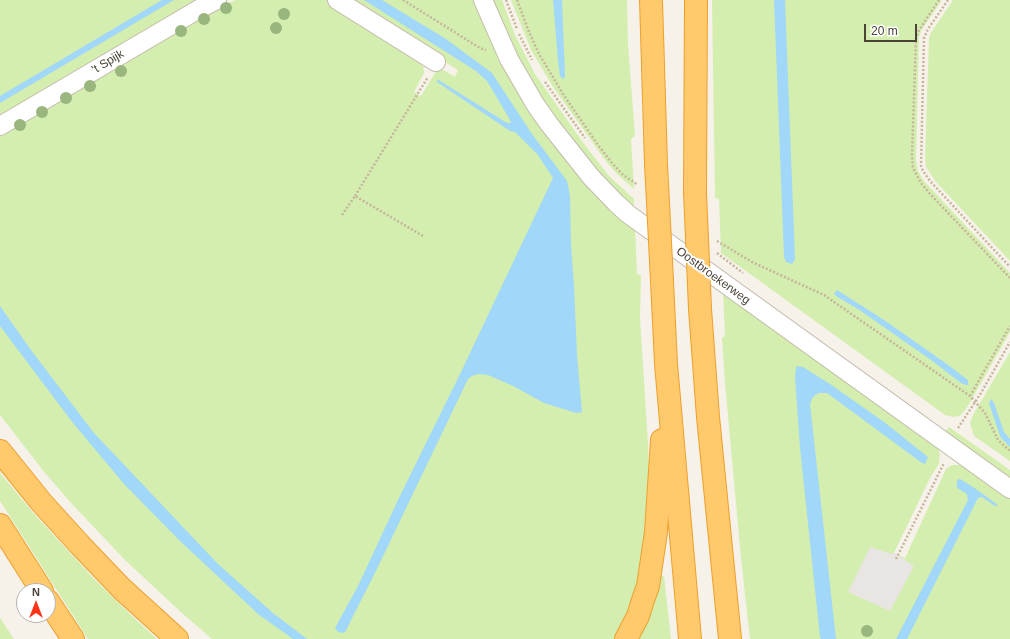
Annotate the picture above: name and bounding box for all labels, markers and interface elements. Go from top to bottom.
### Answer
scale bar [866,16,919,42]
text: 20 m [871,24,898,38]
street label: 't Spijk [89,47,127,77]
street label: Oostbroekerweg [673,244,753,308]
north arrow [16,583,56,623]
text: N [32,586,40,598]

